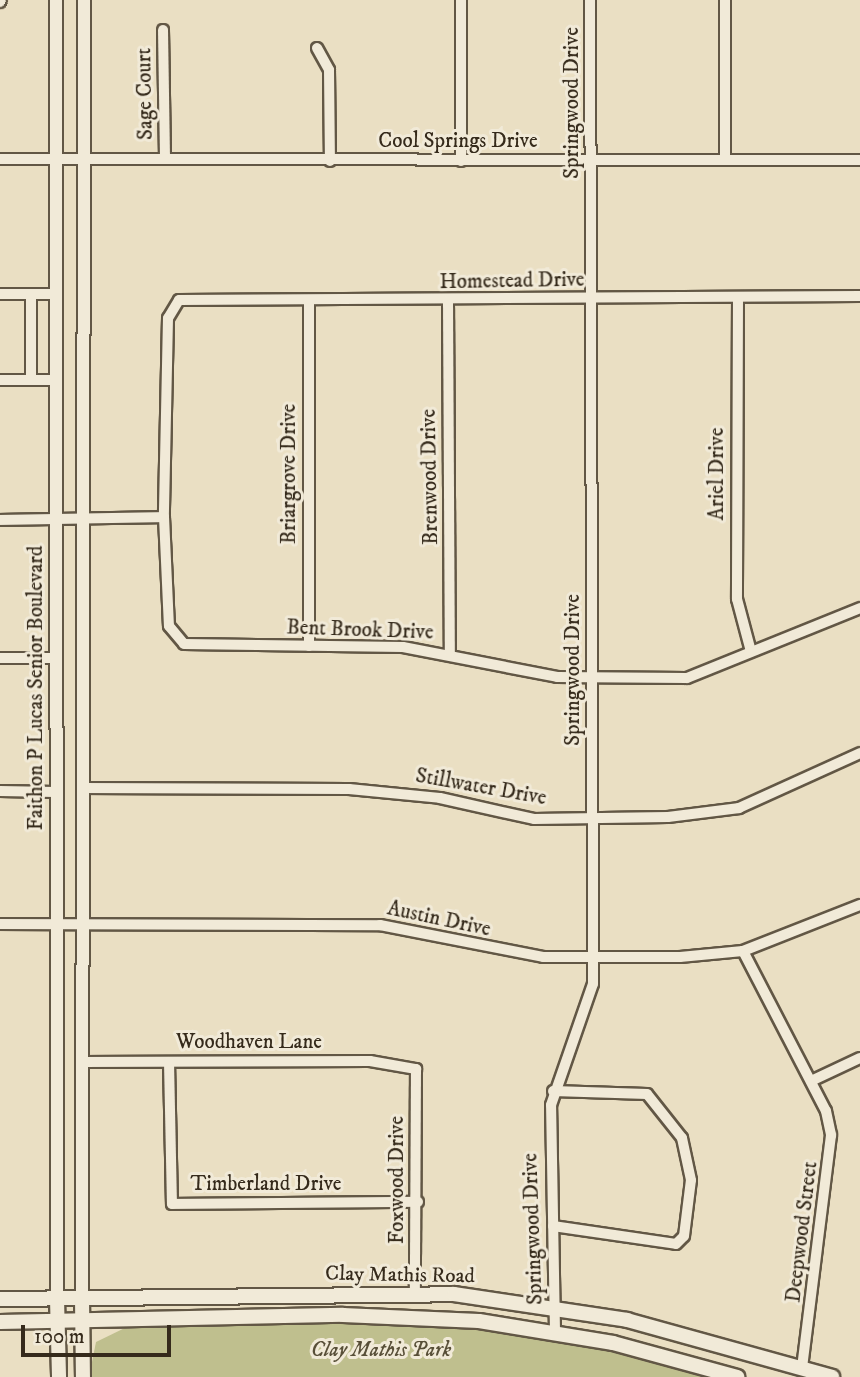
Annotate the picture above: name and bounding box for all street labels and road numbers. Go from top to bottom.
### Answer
street label: Springwood Drive [559,27,585,179]
street label: Sage Court [132,48,158,140]
street label: Cool Springs Drive [378,128,538,154]
street label: Homestead Drive [439,267,585,295]
street label: Briargrove Drive [276,404,302,544]
street label: Brenwood Drive [416,409,444,545]
street label: Ariel Drive [704,428,730,520]
street label: Faithon P Lucas Senior Boulevard [23,546,49,830]
street label: Springwood Drive [560,594,586,746]
street label: Bent Brook Drive [286,615,434,645]
street label: Stillwater Drive [414,763,548,811]
street label: Austin Drive [385,896,493,942]
street label: Woodhaven Lane [176,1029,322,1055]
street label: Foxwood Drive [384,1116,410,1244]
street label: Springwood Drive [518,1153,548,1305]
street label: Deepwood Street [781,1160,823,1304]
street label: Timberland Drive [190,1171,342,1197]
street label: Clay Mathis Road [325,1261,475,1289]

